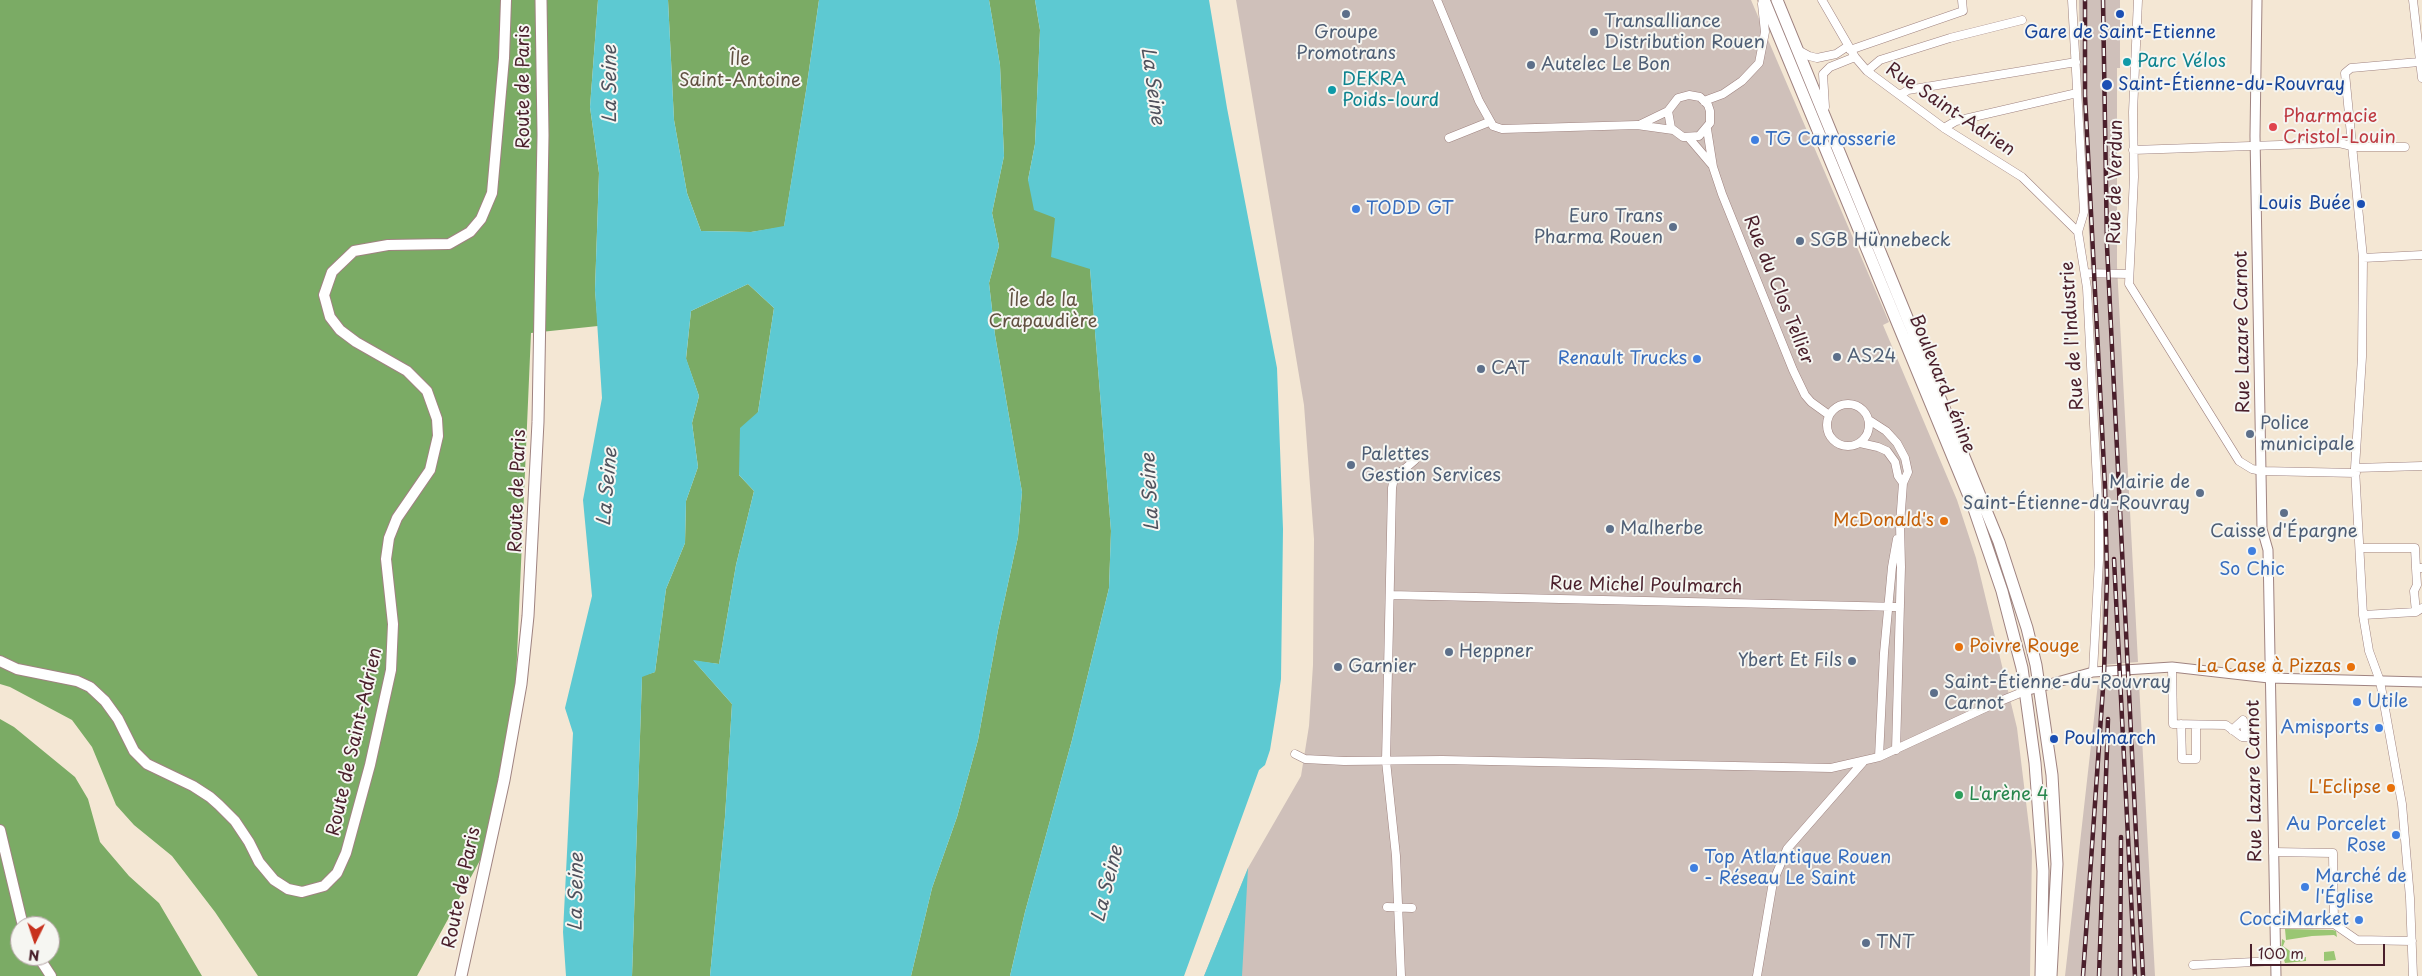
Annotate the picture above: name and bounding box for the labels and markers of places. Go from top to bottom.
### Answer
marker: Groupe Promotrans [1340,8,1352,20]
marker: Gare de Saint-Etienne [2114,8,2126,20]
place label: Transalliance Distribution Rouen [1604,11,1765,54]
place label: Groupe Promotrans [1296,22,1396,64]
place label: Gare de Saint-Etienne [2024,22,2216,44]
marker: Transalliance Distribution Rouen [1588,26,1600,38]
place label: Parc Vélos [2137,51,2226,73]
place label: Autelec Le Bon [1541,54,1670,76]
marker: Parc Vélos [2121,56,2133,68]
marker: Autelec Le Bon [1525,59,1537,71]
place label: DEKRA Poids-lourd [1342,69,1439,112]
place label: Saint-Étienne-du-Rouvray [2118,74,2345,96]
marker: Saint-Étienne-du-Rouvray [2100,78,2114,92]
marker: DEKRA Poids-lourd [1326,84,1338,96]
place label: Pharmacie Cristol-Louin [2283,106,2396,148]
marker: Pharmacie Cristol-Louin [2267,121,2279,133]
place label: TG Carrosserie [1765,129,1896,151]
marker: TG Carrosserie [1749,134,1761,146]
place label: Louis Buée [2258,193,2351,215]
place label: TODD GT [1366,198,1454,220]
marker: Louis Buée [2355,198,2367,210]
marker: TODD GT [1350,203,1362,215]
place label: Euro Trans Pharma Rouen [1534,206,1663,248]
marker: Euro Trans Pharma Rouen [1667,221,1679,233]
place label: SGB Hünnebeck [1810,230,1951,252]
marker: SGB Hünnebeck [1794,235,1806,247]
place label: AS24 [1847,346,1896,368]
place label: Renault Trucks [1558,348,1687,370]
marker: AS24 [1831,351,1843,363]
marker: Renault Trucks [1691,353,1703,365]
place label: CAT [1491,358,1530,380]
marker: CAT [1475,363,1487,375]
place label: Police municipale [2260,413,2355,456]
marker: Police municipale [2244,428,2256,440]
place label: Palettes Gestion Services [1361,444,1501,486]
marker: Palettes Gestion Services [1345,459,1357,471]
place label: Mairie de Saint-Étienne-du-Rouvray [1963,472,2190,514]
marker: Mairie de Saint-Étienne-du-Rouvray [2194,487,2206,499]
marker: Caisse d'Épargne [2278,507,2290,519]
place label: McDonald's [1833,510,1934,532]
marker: McDonald's [1938,515,1950,527]
place label: Malherbe [1620,518,1704,540]
place label: Caisse d'Épargne [2210,521,2358,543]
marker: Malherbe [1604,523,1616,535]
marker: So Chic [2246,545,2258,557]
place label: So Chic [2219,559,2285,581]
place label: Poivre Rouge [1969,636,2080,658]
place label: Heppner [1459,641,1533,663]
marker: Poivre Rouge [1953,641,1965,653]
marker: Heppner [1443,646,1455,658]
place label: Ybert Et Fils [1738,650,1842,672]
marker: Ybert Et Fils [1846,655,1858,667]
place label: Garnier [1348,656,1416,678]
place label: La Case à Pizzas [2197,656,2341,678]
marker: Garnier [1332,661,1344,673]
marker: La Case à Pizzas [2345,661,2357,673]
place label: Saint-Étienne-du-Rouvray Carnot [1944,672,2171,714]
marker: Saint-Étienne-du-Rouvray Carnot [1928,687,1940,699]
place label: Utile [2367,691,2408,713]
marker: Utile [2351,696,2363,708]
place label: Amisports [2280,717,2369,739]
marker: Amisports [2373,722,2385,734]
place label: Poulmarch [2064,728,2156,750]
marker: Poulmarch [2048,733,2060,745]
place label: L'Eclipse [2309,777,2381,799]
marker: L'Eclipse [2385,782,2397,794]
place label: L'arène 4 [1969,784,2049,806]
marker: L'arène 4 [1953,789,1965,801]
place label: Au Porcelet Rose [2286,814,2386,856]
marker: Au Porcelet Rose [2390,829,2402,841]
place label: Top Atlantique Rouen - Réseau Le Saint [1704,847,1891,890]
marker: Top Atlantique Rouen - Réseau Le Saint [1688,862,1700,874]
place label: Marché de l'Église [2315,866,2407,909]
marker: Marché de l'Église [2299,881,2311,893]
place label: CocciMarket [2239,909,2349,931]
marker: CocciMarket [2353,914,2365,926]
place label: TNT [1876,932,1914,954]
marker: TNT [1860,937,1872,949]

